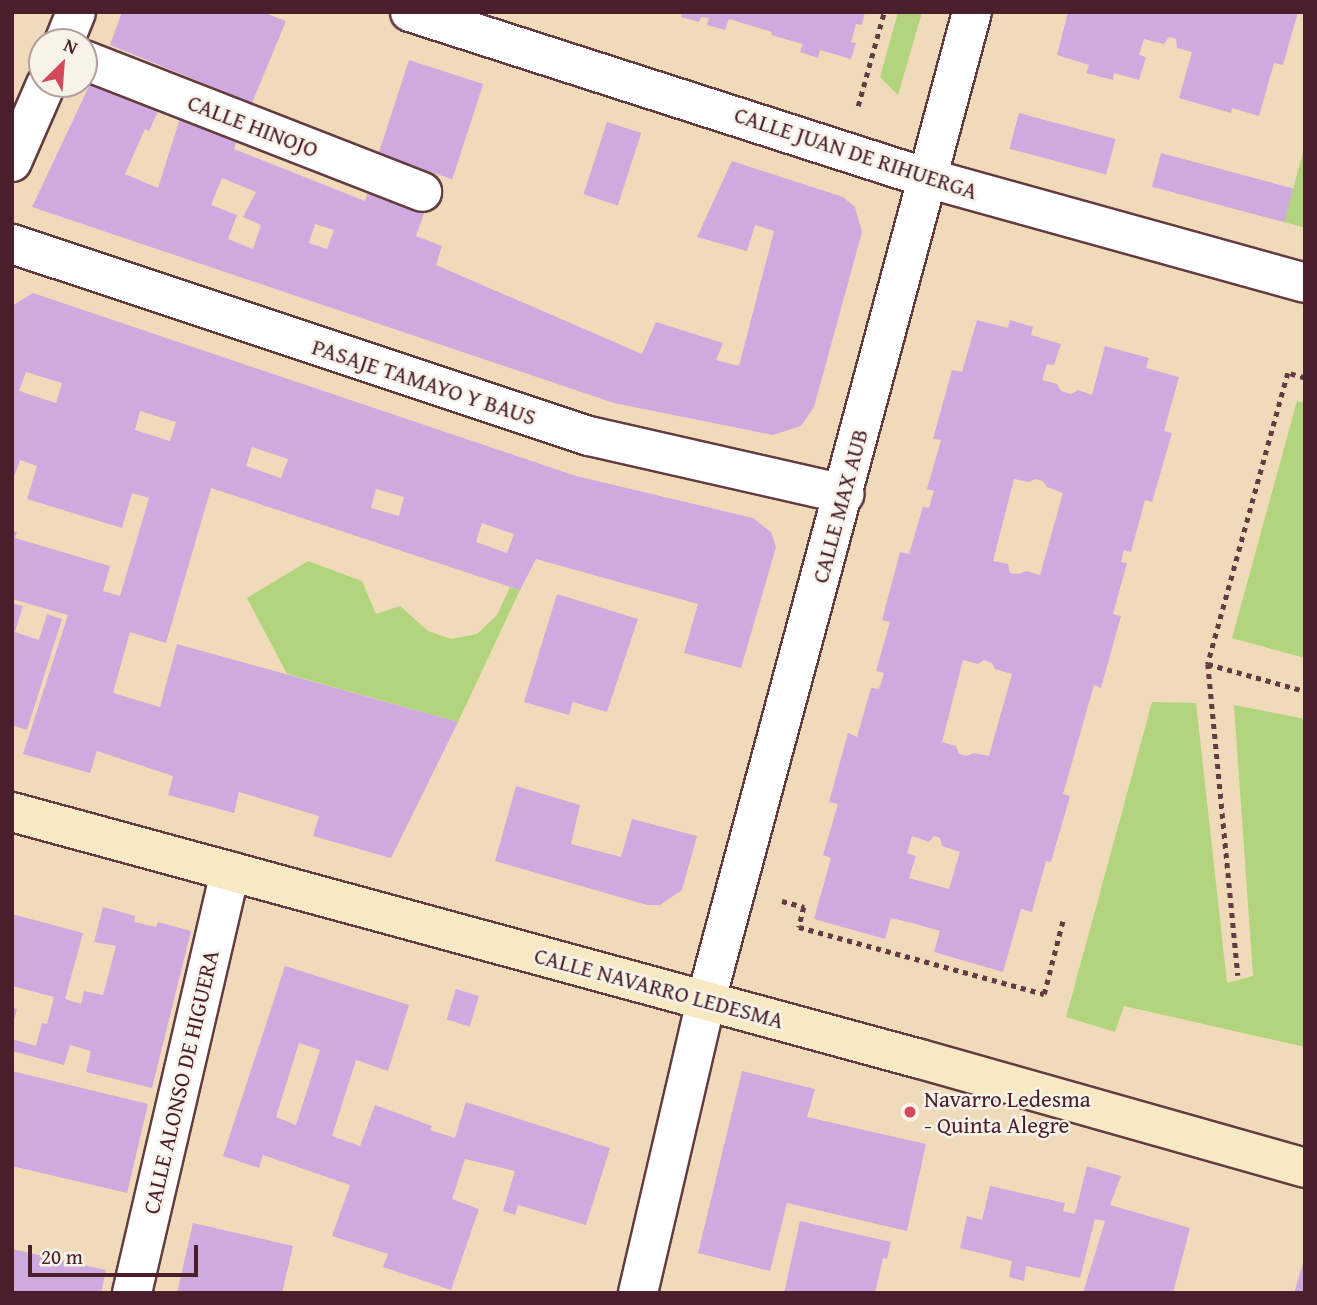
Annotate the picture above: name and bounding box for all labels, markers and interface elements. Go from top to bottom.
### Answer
north arrow [28,28,98,98]
text: N [59,30,83,61]
street label: CALLE HINOJO [184,88,322,164]
street label: CALLE JUAN DE RIHUERGA [731,101,981,205]
street label: PASAJE TAMAYO Y BAUS [309,333,539,431]
street label: CALLE MAX AUB [806,426,874,586]
street label: CALLE NAVARRO LEDESMA [531,941,787,1035]
street label: CALLE ALONSO DE HIGUERA [137,947,225,1217]
place label: Navarro Ledesma - Quinta Alegre [924,1085,1091,1139]
marker: Navarro Ledesma - Quinta Alegre [902,1104,918,1120]
scale bar [32,1232,201,1276]
text: 20 m [41,1241,83,1272]

